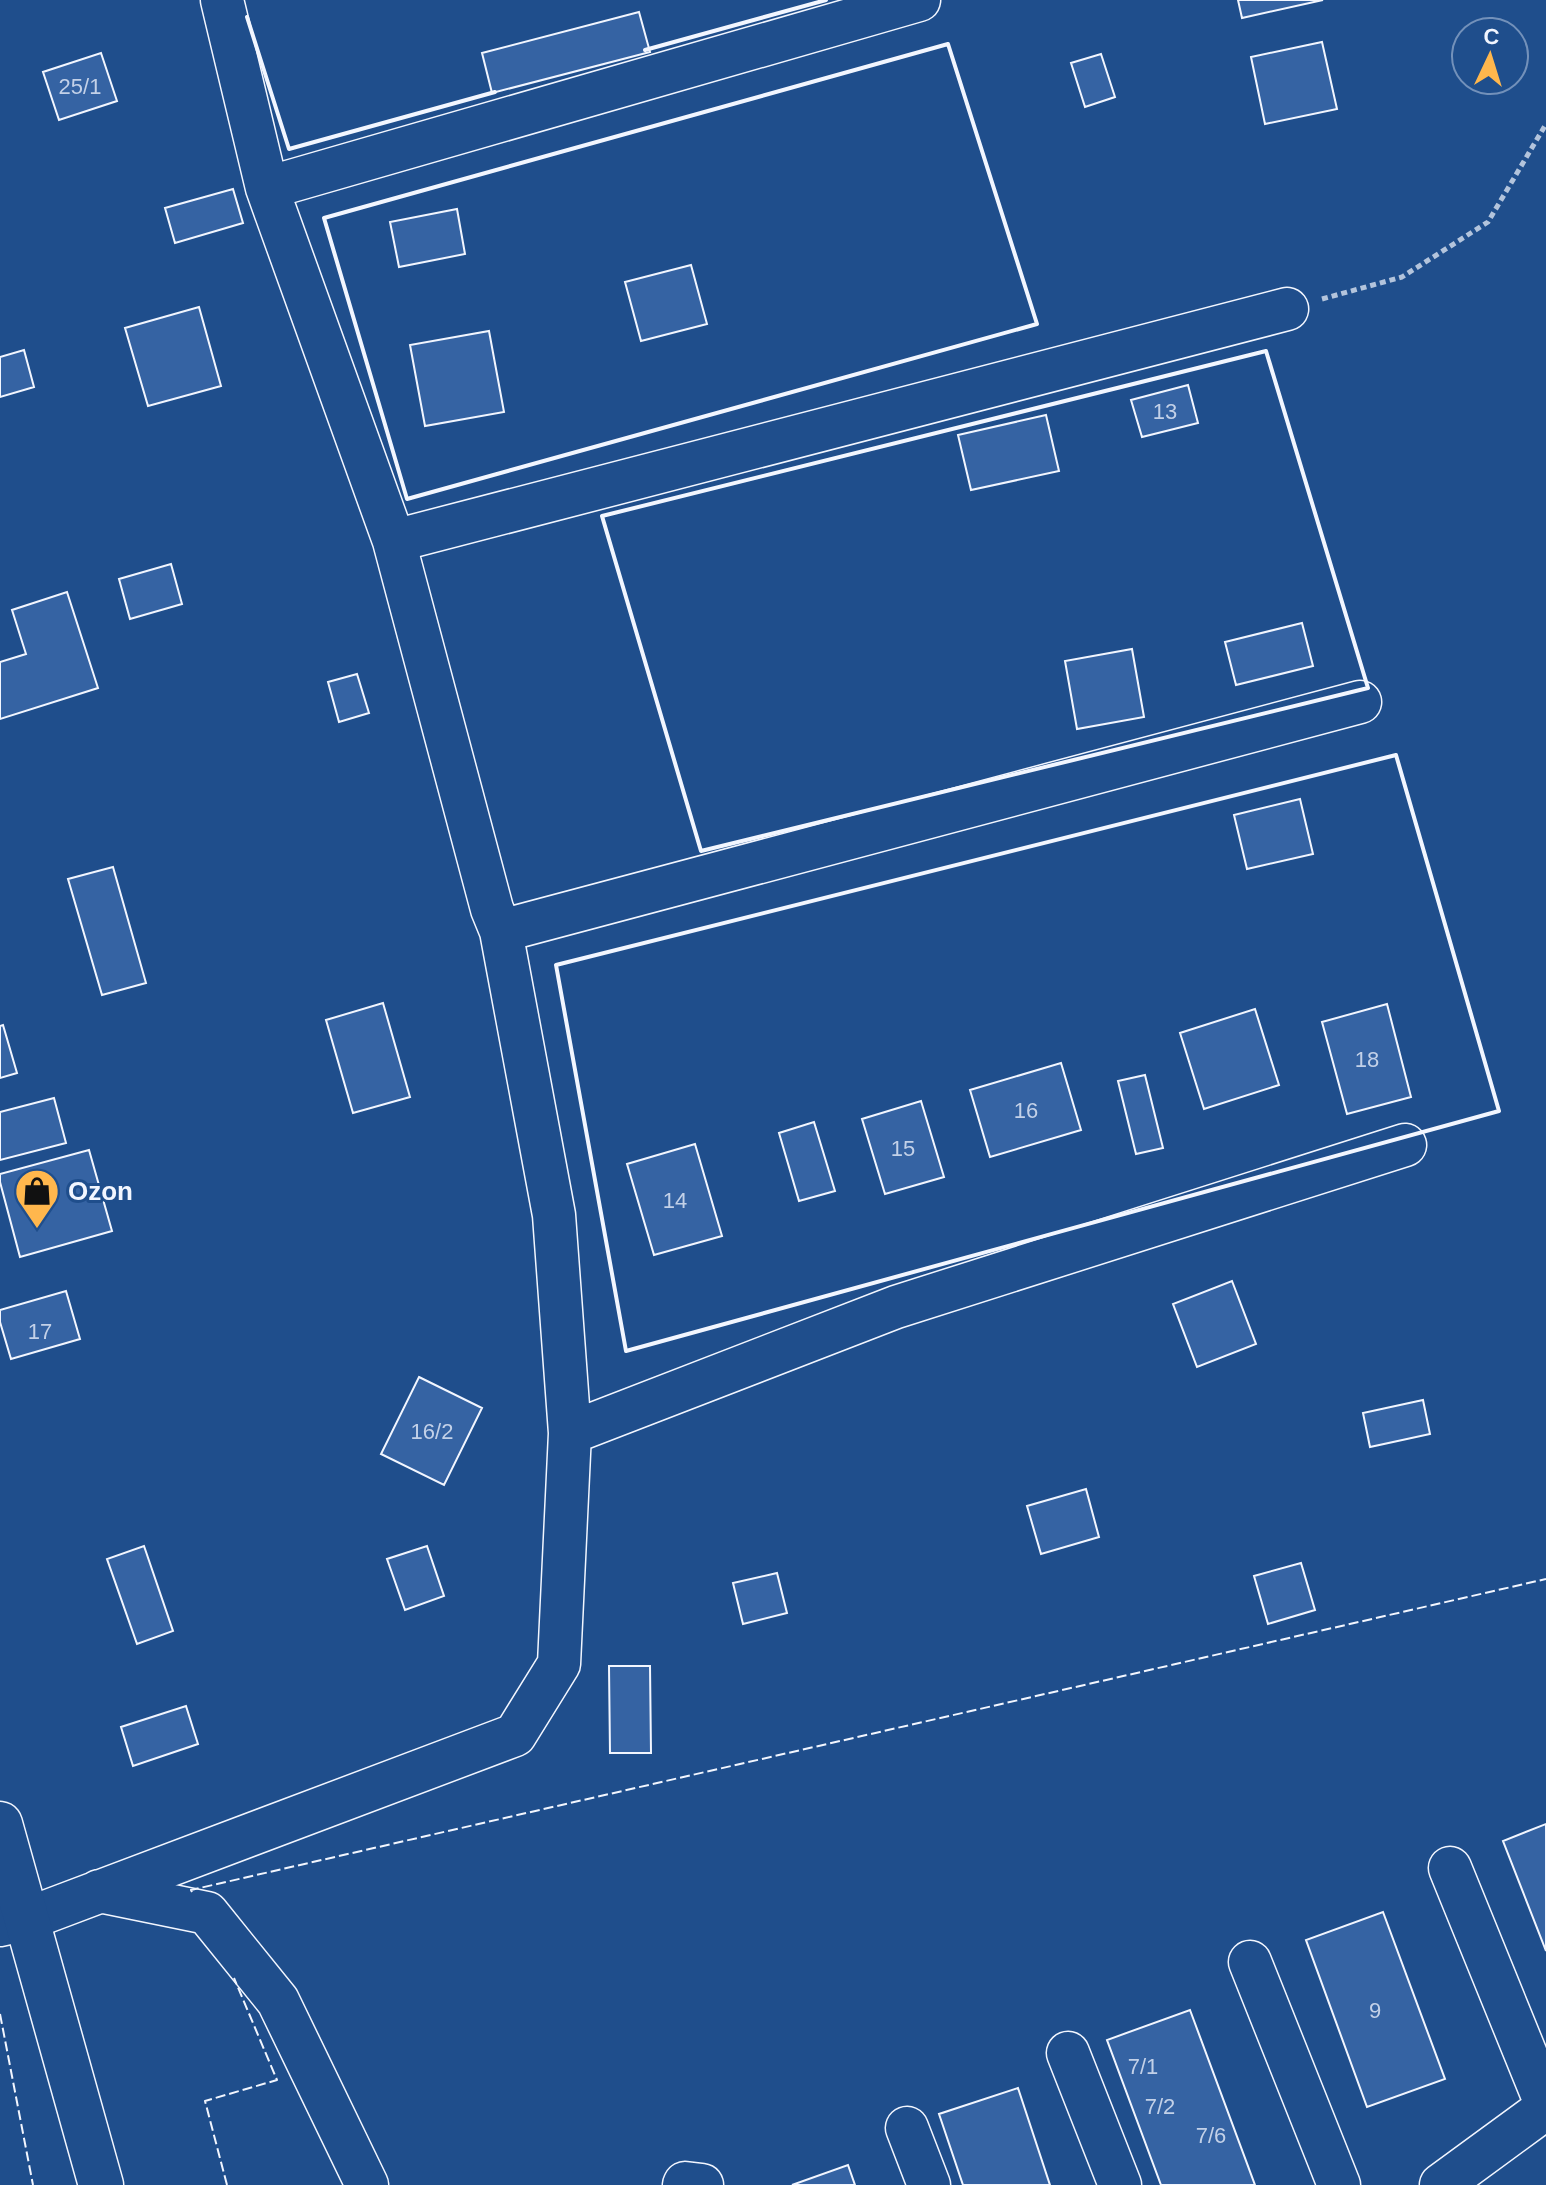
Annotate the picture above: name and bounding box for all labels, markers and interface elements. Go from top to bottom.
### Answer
north arrow [1450,16,1530,96]
text: С [1483,24,1500,50]
house number: 25/1 [59,74,101,99]
house number: 13 [1153,399,1177,424]
house number: 18 [1355,1047,1379,1072]
house number: 16 [1014,1098,1038,1123]
house number: 15 [891,1136,915,1161]
shop icon: Ozon [13,1167,61,1230]
place label: Ozon [68,1176,133,1206]
house number: 14 [663,1188,687,1213]
house number: 17 [28,1319,52,1344]
house number: 16/2 [411,1419,453,1444]
house number: 9 [1369,1998,1381,2023]
house number: 7/1 [1128,2054,1158,2079]
house number: 7/2 [1145,2094,1175,2119]
house number: 7/6 [1196,2123,1226,2148]

